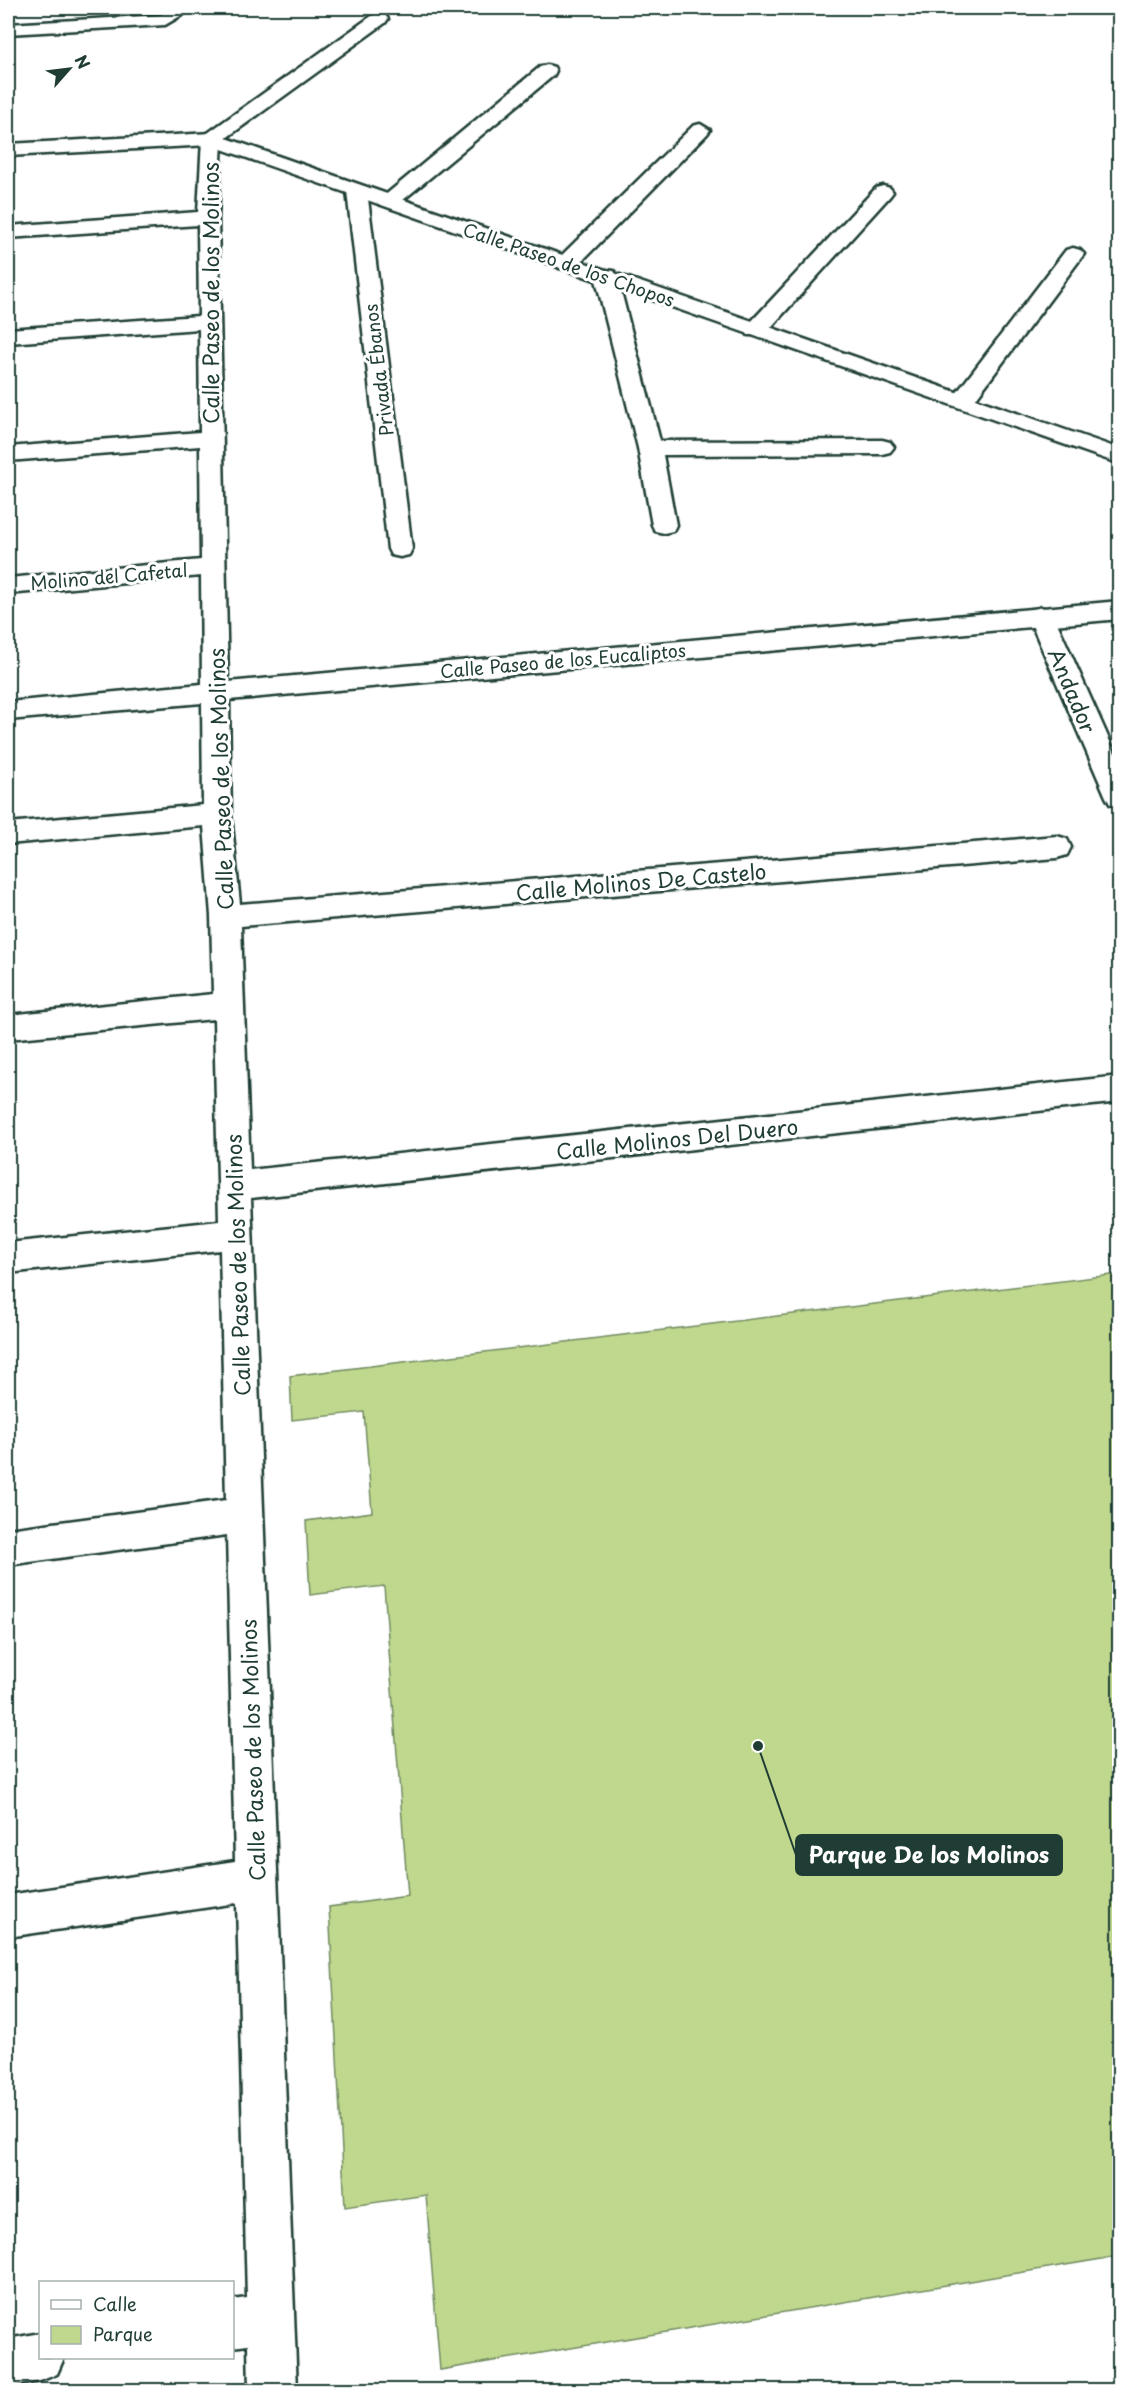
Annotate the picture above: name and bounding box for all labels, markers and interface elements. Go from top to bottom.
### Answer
north arrow [39,39,99,99]
text: N [70,50,97,73]
street label: Calle Paseo de los Molinos [194,162,226,424]
street label: Calle Paseo de los Chopos [460,215,678,313]
street label: Privada Ébanos [357,302,399,438]
street label: Molino del Cafetal [29,556,189,596]
street label: Calle Paseo de los Eucaliptos [439,636,687,684]
street label: Andador [1041,643,1105,738]
street label: Calle Paseo de los Molinos [199,647,241,911]
street label: Calle Molinos De Castelo [514,854,768,908]
street label: Calle Molinos Del Duero [554,1109,800,1167]
street label: Calle Paseo de los Molinos [216,1133,258,1397]
street label: Calle Paseo de los Molinos [231,1618,273,1882]
callout: Parque De los Molinos [796,1835,1062,1875]
text: Parque De los Molinos [809,1837,1049,1870]
legend [39,2281,234,2359]
text: Calle [93,2290,137,2317]
text: Parque [93,2320,153,2347]

